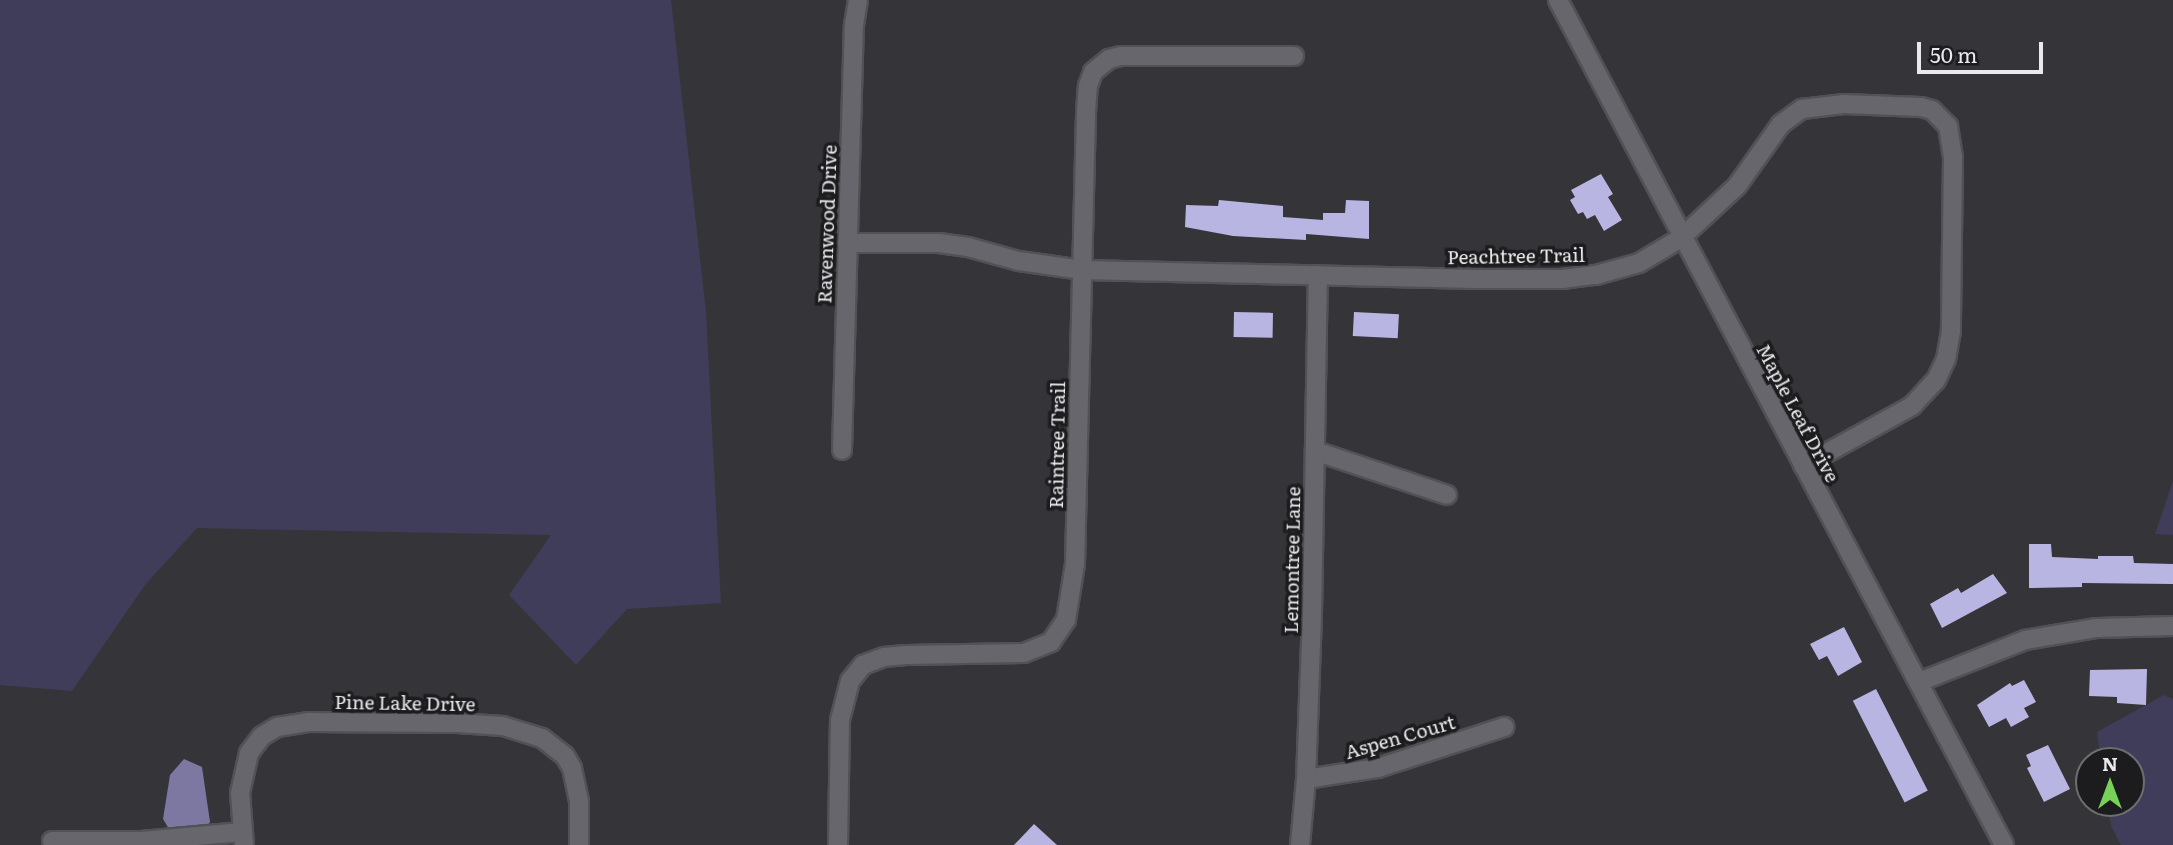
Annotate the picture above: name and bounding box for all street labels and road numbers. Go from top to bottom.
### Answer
street label: Ravenwood Drive [813,144,841,304]
street label: Peachtree Trail [1447,243,1585,269]
street label: Maple Leaf Drive [1752,340,1844,486]
street label: Raintree Trail [1044,381,1070,509]
street label: Lemontree Lane [1279,486,1305,634]
street label: Pine Lake Drive [334,690,476,716]
street label: Aspen Court [1342,710,1458,764]

